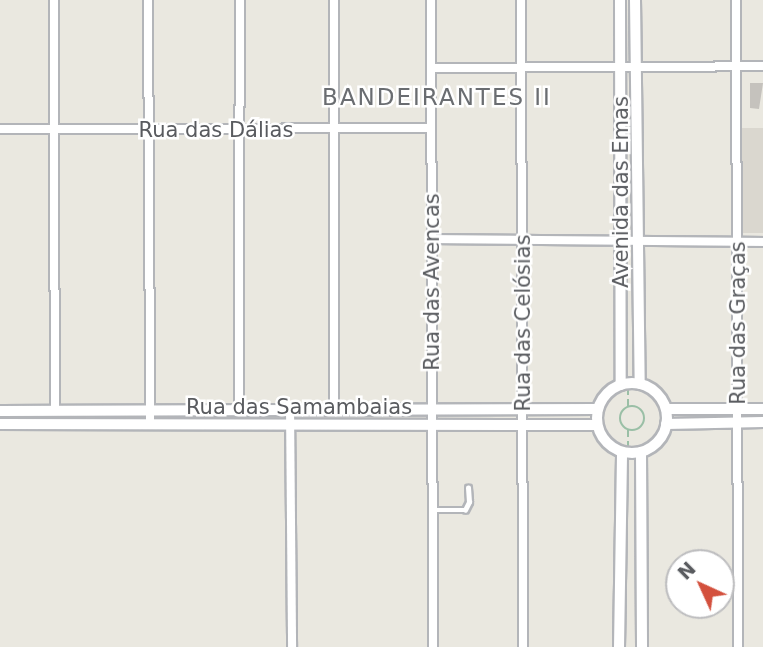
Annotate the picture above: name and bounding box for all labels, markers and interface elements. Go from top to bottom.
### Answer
district label: BANDEIRANTES II [324,83,550,111]
street label: Avenida das Emas [608,96,634,288]
street label: Rua das Dálias [139,117,293,143]
street label: Rua das Avencas [419,193,445,371]
street label: Rua das Celósias [510,234,536,412]
street label: Rua das Graças [725,241,751,405]
street label: Rua das Samambaias [186,394,412,420]
north arrow [665,549,735,619]
text: N [673,557,700,584]

